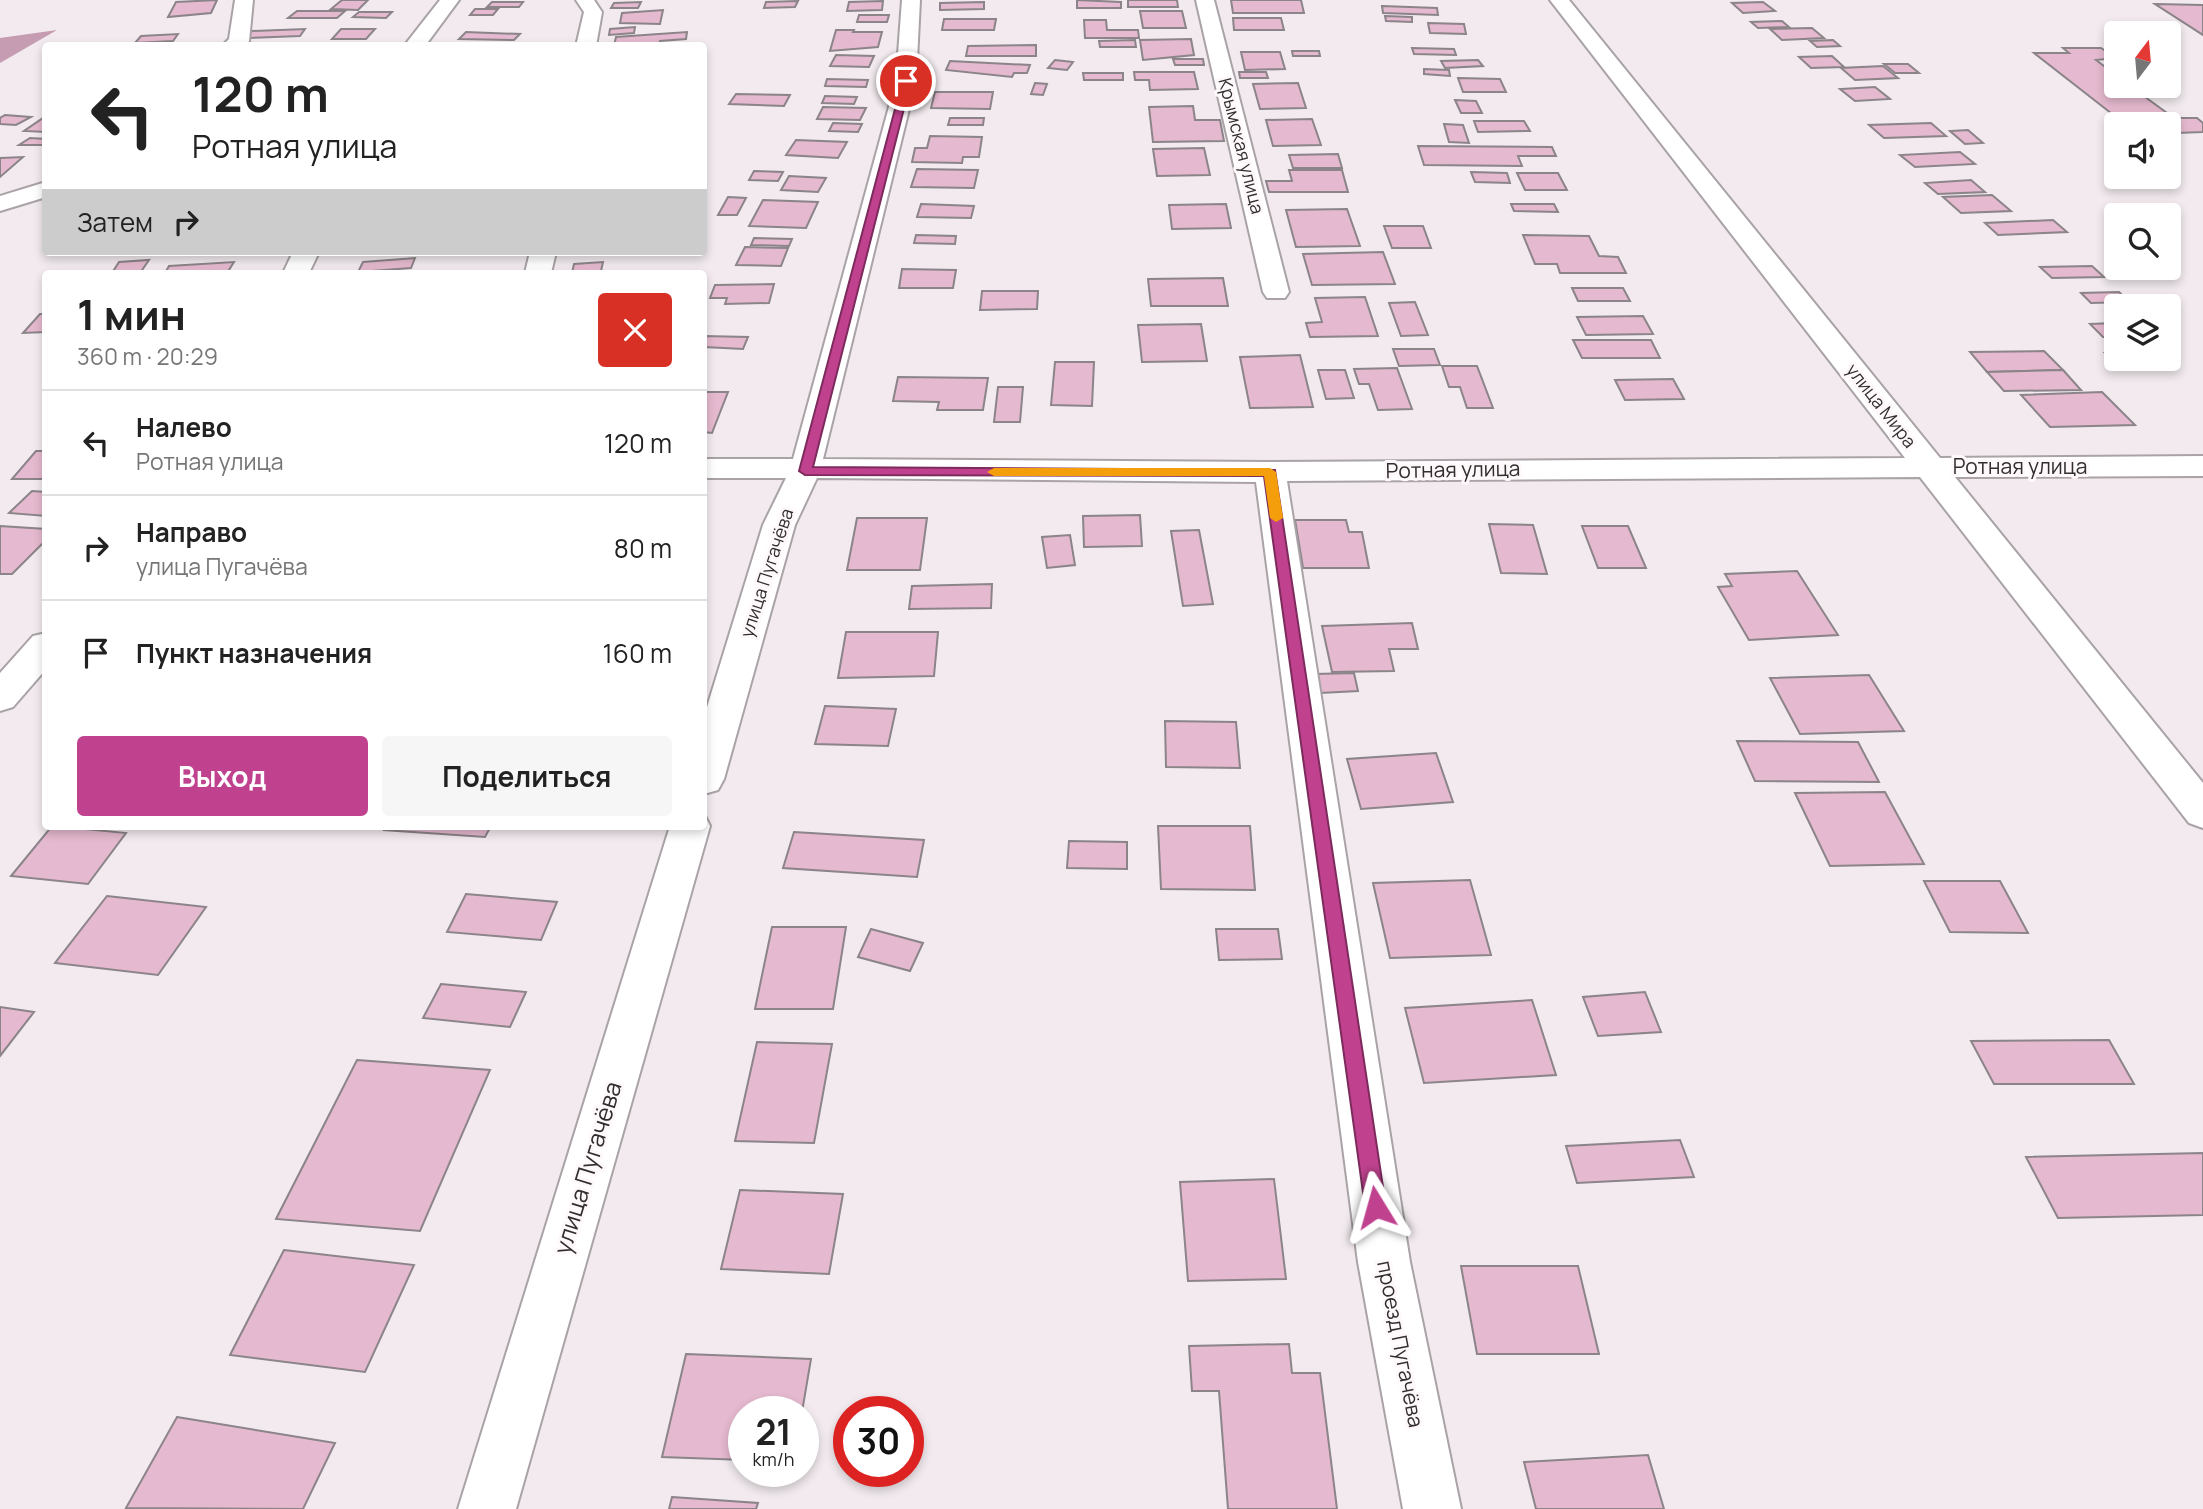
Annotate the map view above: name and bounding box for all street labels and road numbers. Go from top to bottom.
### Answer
street label: Крымская улица [1213,75,1270,216]
street label: улица Мира [1841,358,1922,452]
street label: Ротная улица [1953,452,2087,480]
street label: Ротная улица [1385,454,1521,484]
street label: улица Пугачёва [734,505,798,640]
street label: улица Пугачёва [545,1077,629,1258]
street label: проезд Пугачёва [1371,1258,1431,1430]

